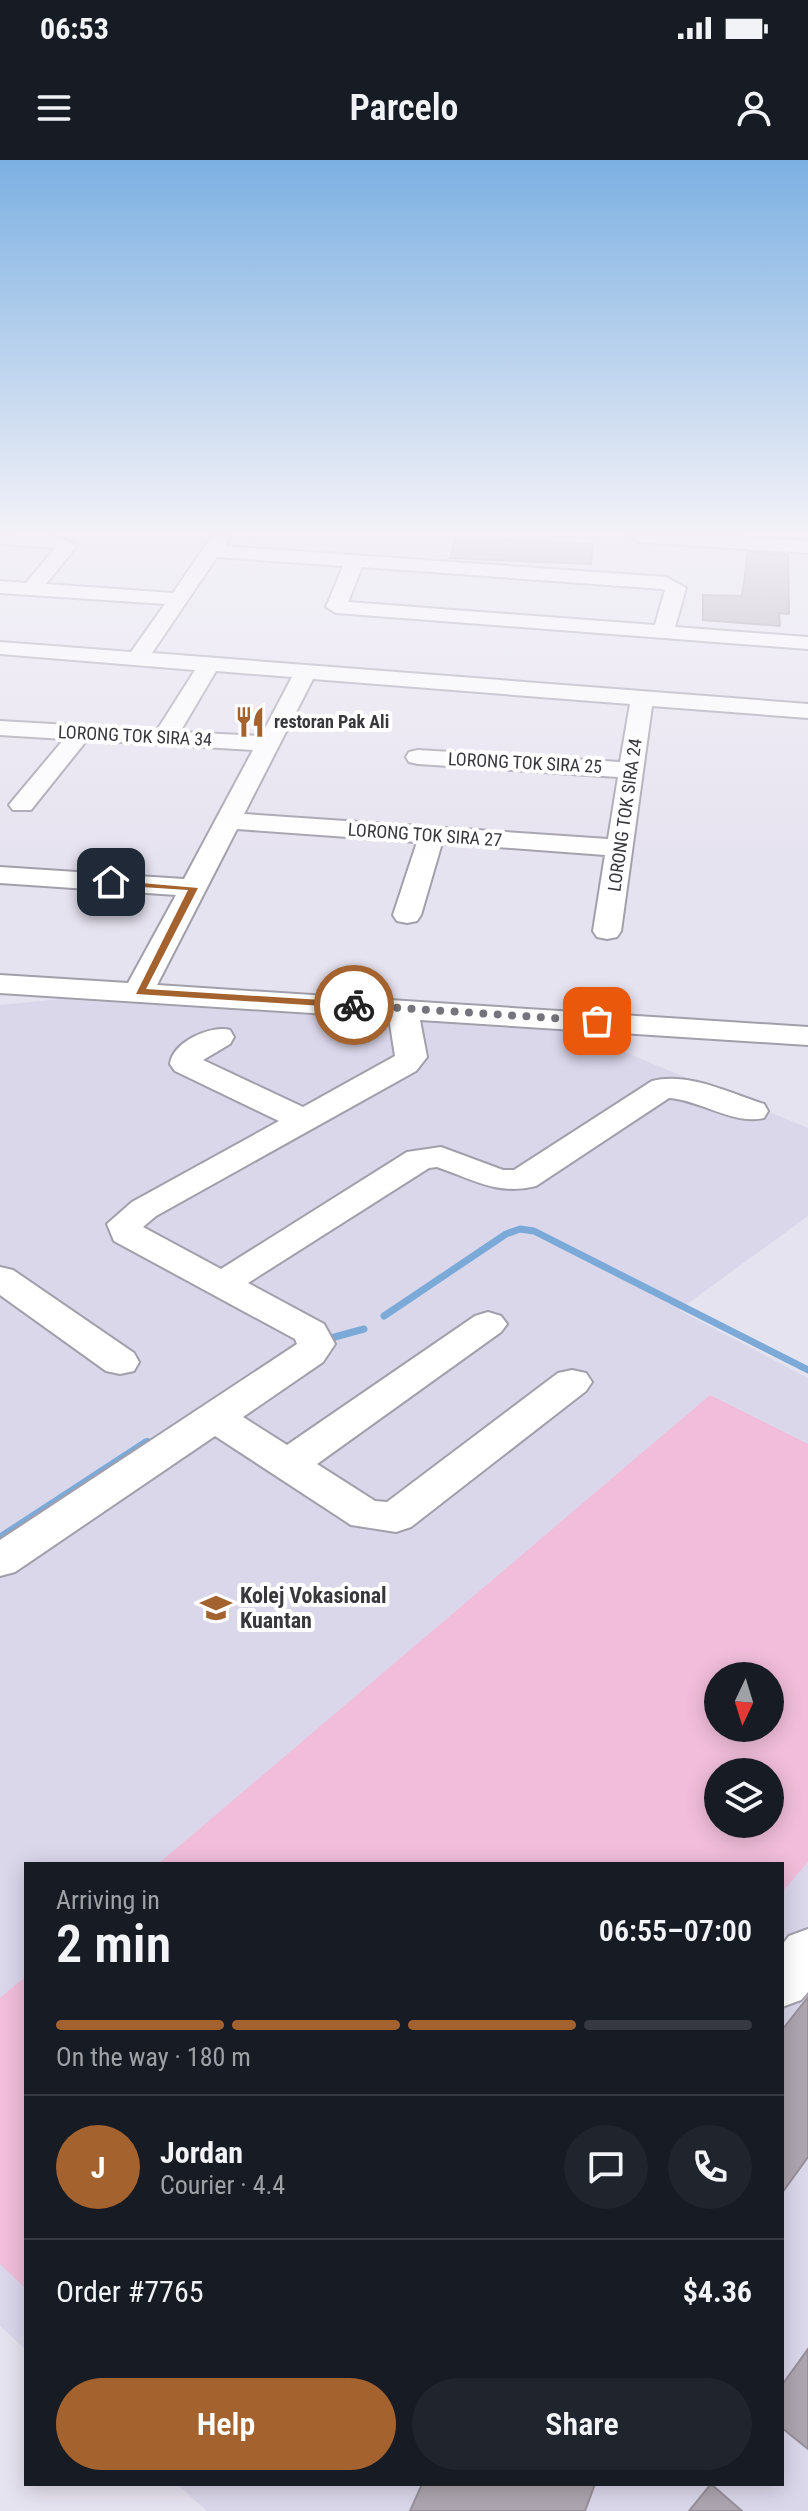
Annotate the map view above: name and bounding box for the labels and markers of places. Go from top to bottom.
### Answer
restaurant icon: restoran Pak Ali [233,705,267,739]
place label: restoran Pak Ali [274,711,389,732]
pin [77,848,145,916]
pin [563,987,631,1055]
place label: Kolej Vokasional Kuantan [240,1583,387,1633]
school or university icon: Kolej Vokasional Kuantan [199,1591,233,1625]

